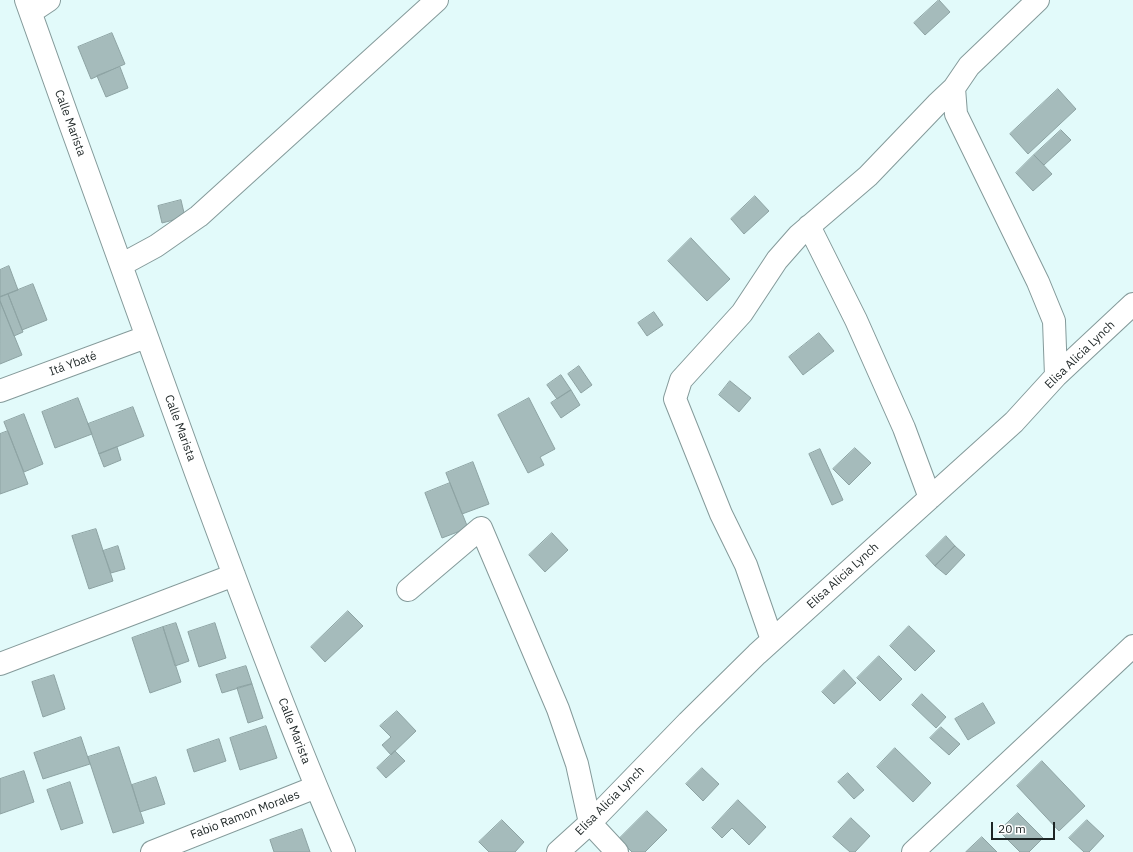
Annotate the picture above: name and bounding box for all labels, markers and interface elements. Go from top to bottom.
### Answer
street label: Calle Marista [51,88,89,158]
street label: Elisa Alicia Lynch [1042,318,1118,392]
street label: Itá Ybaté [47,349,99,379]
street label: Calle Marista [161,393,199,463]
street label: Elisa Alicia Lynch [804,540,882,612]
street label: Calle Marista [275,696,313,766]
street label: Elisa Alicia Lynch [572,763,648,839]
street label: Fabio Ramon Morales [188,788,302,842]
scale bar [993,814,1057,840]
text: 20 m [998,821,1026,836]

